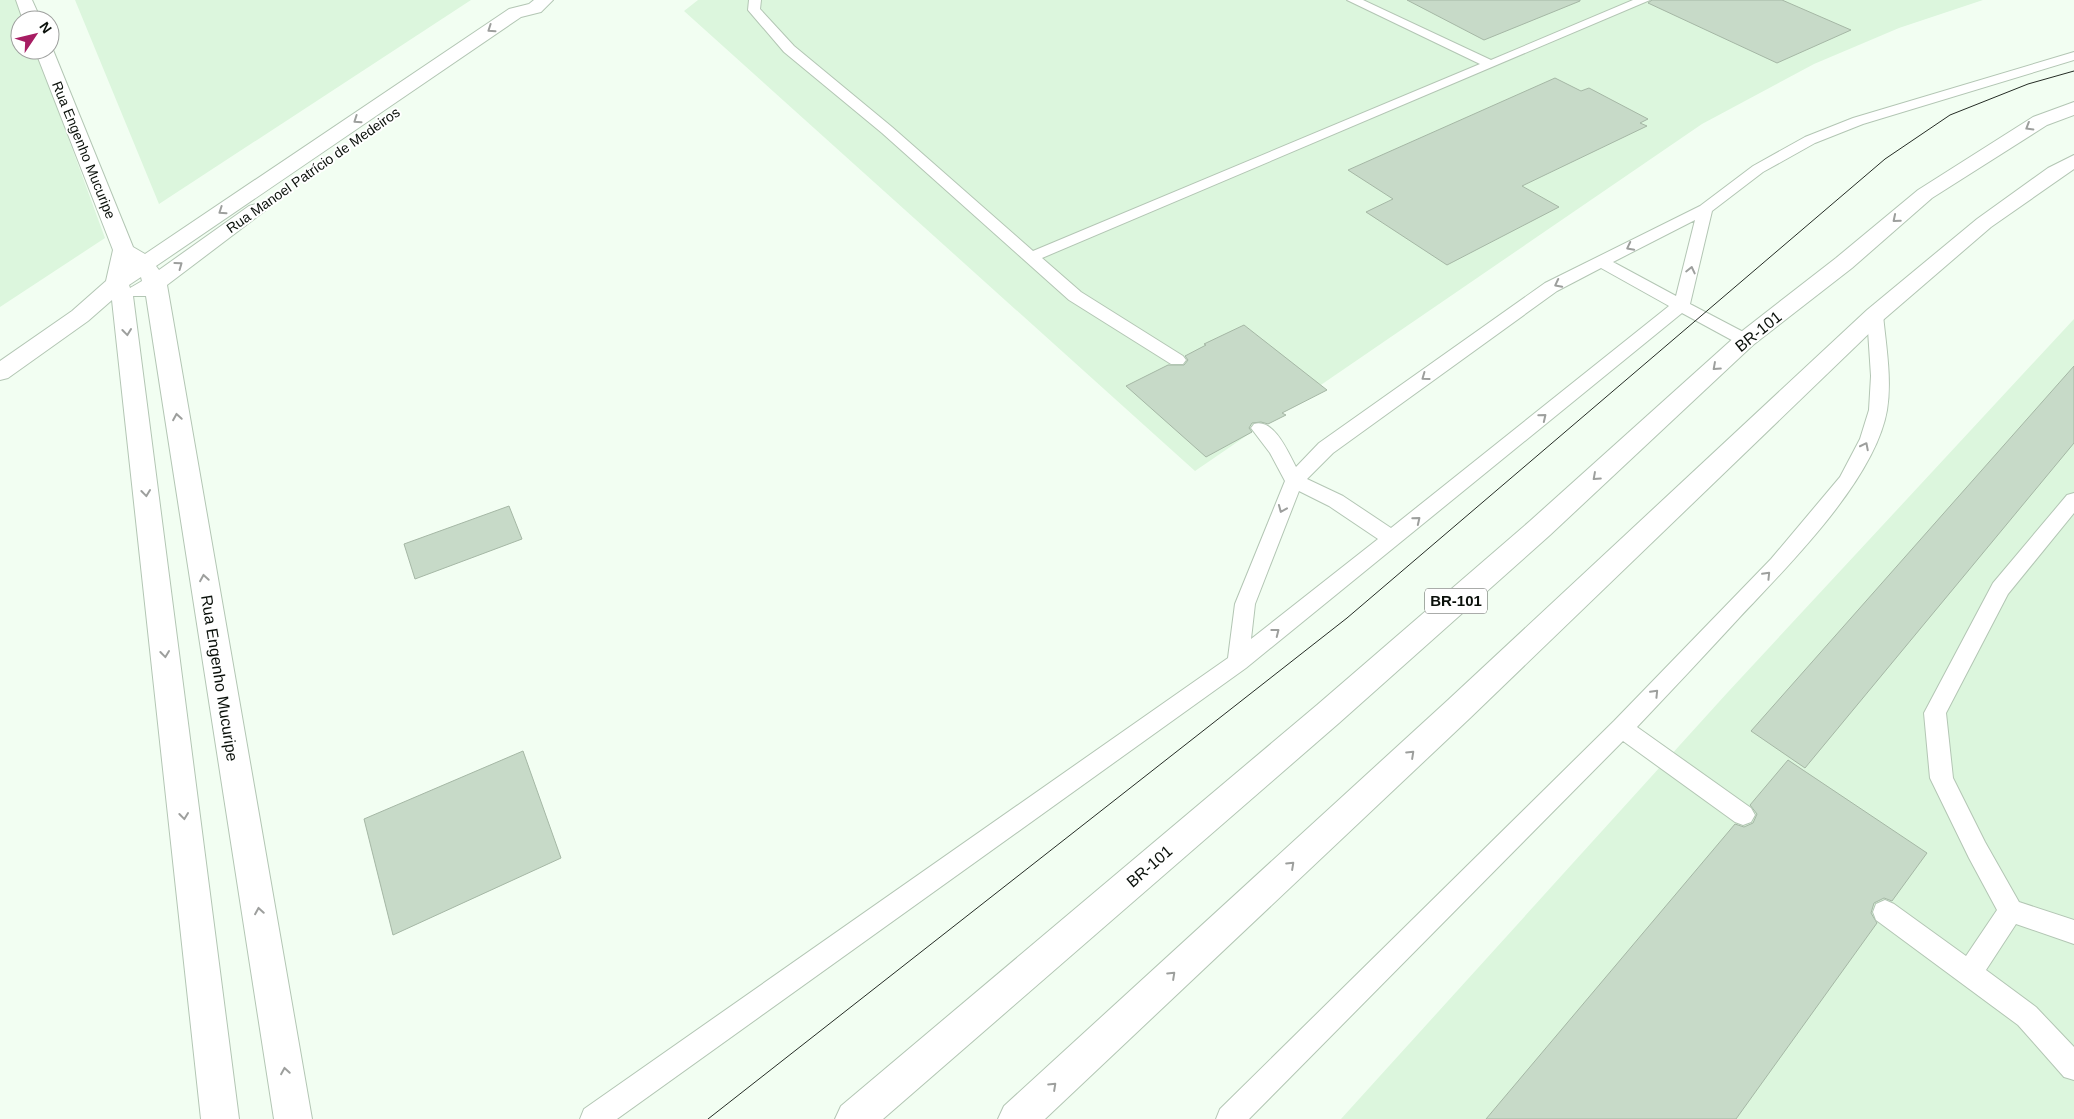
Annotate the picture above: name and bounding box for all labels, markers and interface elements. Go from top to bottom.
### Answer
north arrow [10,10,60,60]
text: N [36,19,55,36]
one-way arrow [488,23,497,32]
street label: Rua Engenho Mucuripe [49,79,119,221]
street label: Rua Manoel Patrício de Medeiros [223,104,403,236]
one-way arrow [353,114,363,123]
one-way arrow [2026,121,2035,131]
one-way arrow [219,205,228,214]
one-way arrow [1892,214,1901,223]
one-way arrow [1627,241,1636,251]
one-way arrow [173,262,183,271]
one-way arrow [1685,265,1696,274]
one-way arrow [1554,278,1563,288]
street label: BR-101 [1732,308,1785,355]
one-way arrow [121,327,131,336]
one-way arrow [1713,361,1722,370]
one-way arrow [1422,372,1431,380]
one-way arrow [172,413,183,421]
one-way arrow [1538,414,1547,423]
one-way arrow [1859,443,1869,452]
one-way arrow [1593,471,1602,480]
one-way arrow [140,489,151,497]
one-way arrow [1278,504,1289,513]
one-way arrow [1411,517,1420,525]
one-way arrow [1761,572,1770,581]
one-way arrow [199,573,209,582]
road number: BR-101 [1425,588,1487,614]
street label: Rua Engenho Mucuripe [198,594,241,763]
one-way arrow [1270,629,1279,637]
one-way arrow [159,651,170,659]
one-way arrow [1649,689,1658,698]
one-way arrow [1405,751,1414,760]
one-way arrow [178,812,189,820]
street label: BR-101 [1123,842,1175,891]
one-way arrow [1286,862,1295,871]
one-way arrow [254,906,264,915]
one-way arrow [1167,972,1176,981]
one-way arrow [281,1067,291,1075]
one-way arrow [1047,1083,1056,1092]

